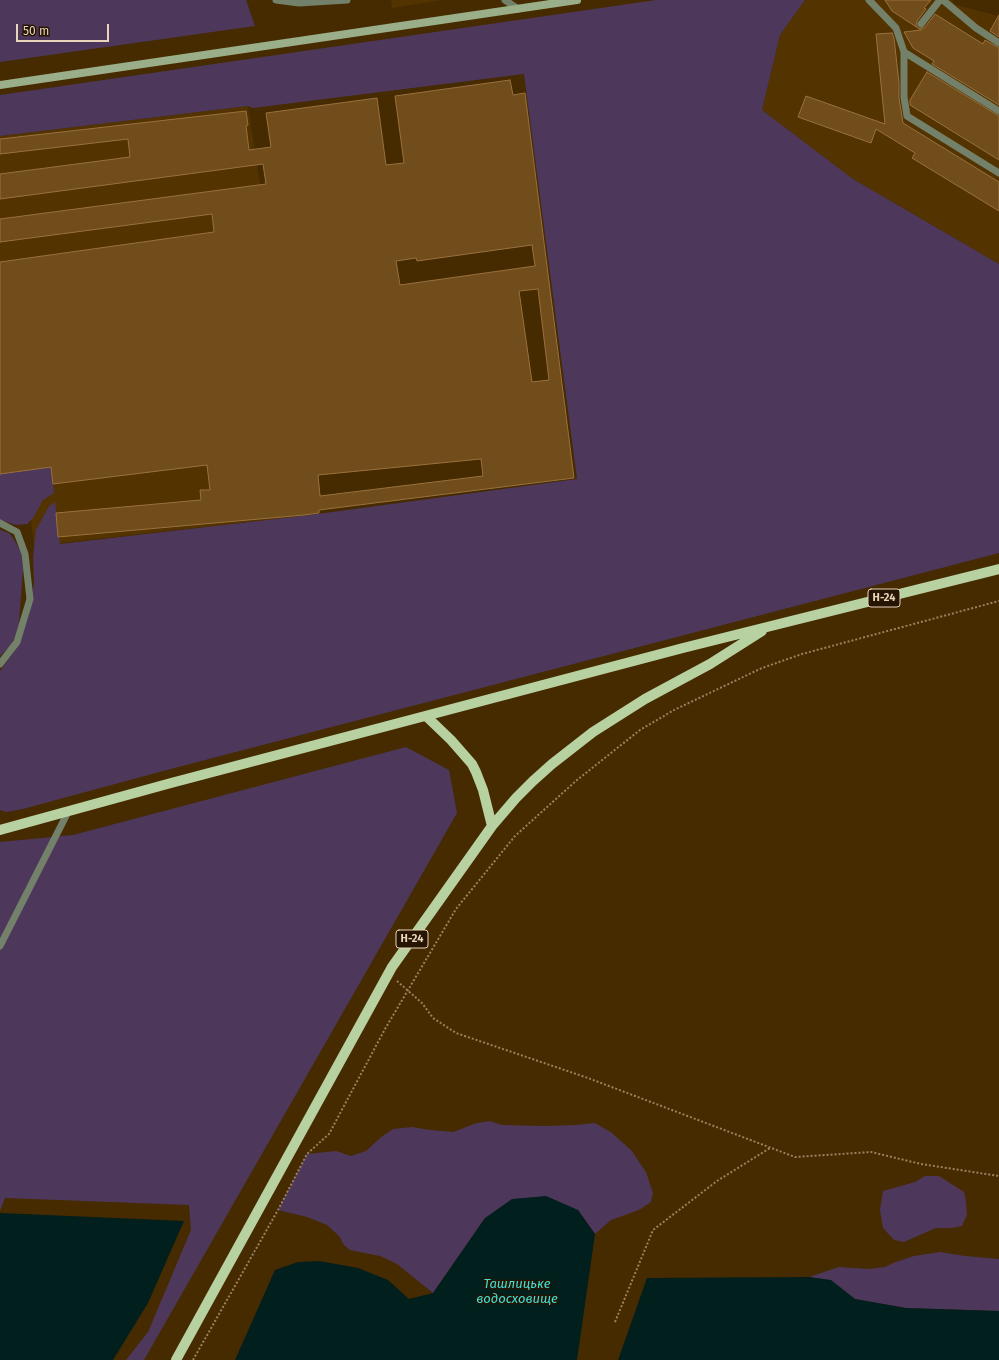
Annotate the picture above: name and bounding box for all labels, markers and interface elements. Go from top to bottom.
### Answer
scale bar [18,16,111,42]
text: 50 m [23,24,49,38]
road number: Н-24 [868,589,900,607]
road number: Н-24 [396,930,428,948]
water label: Ташлицьке водосховище [476,1276,558,1307]

